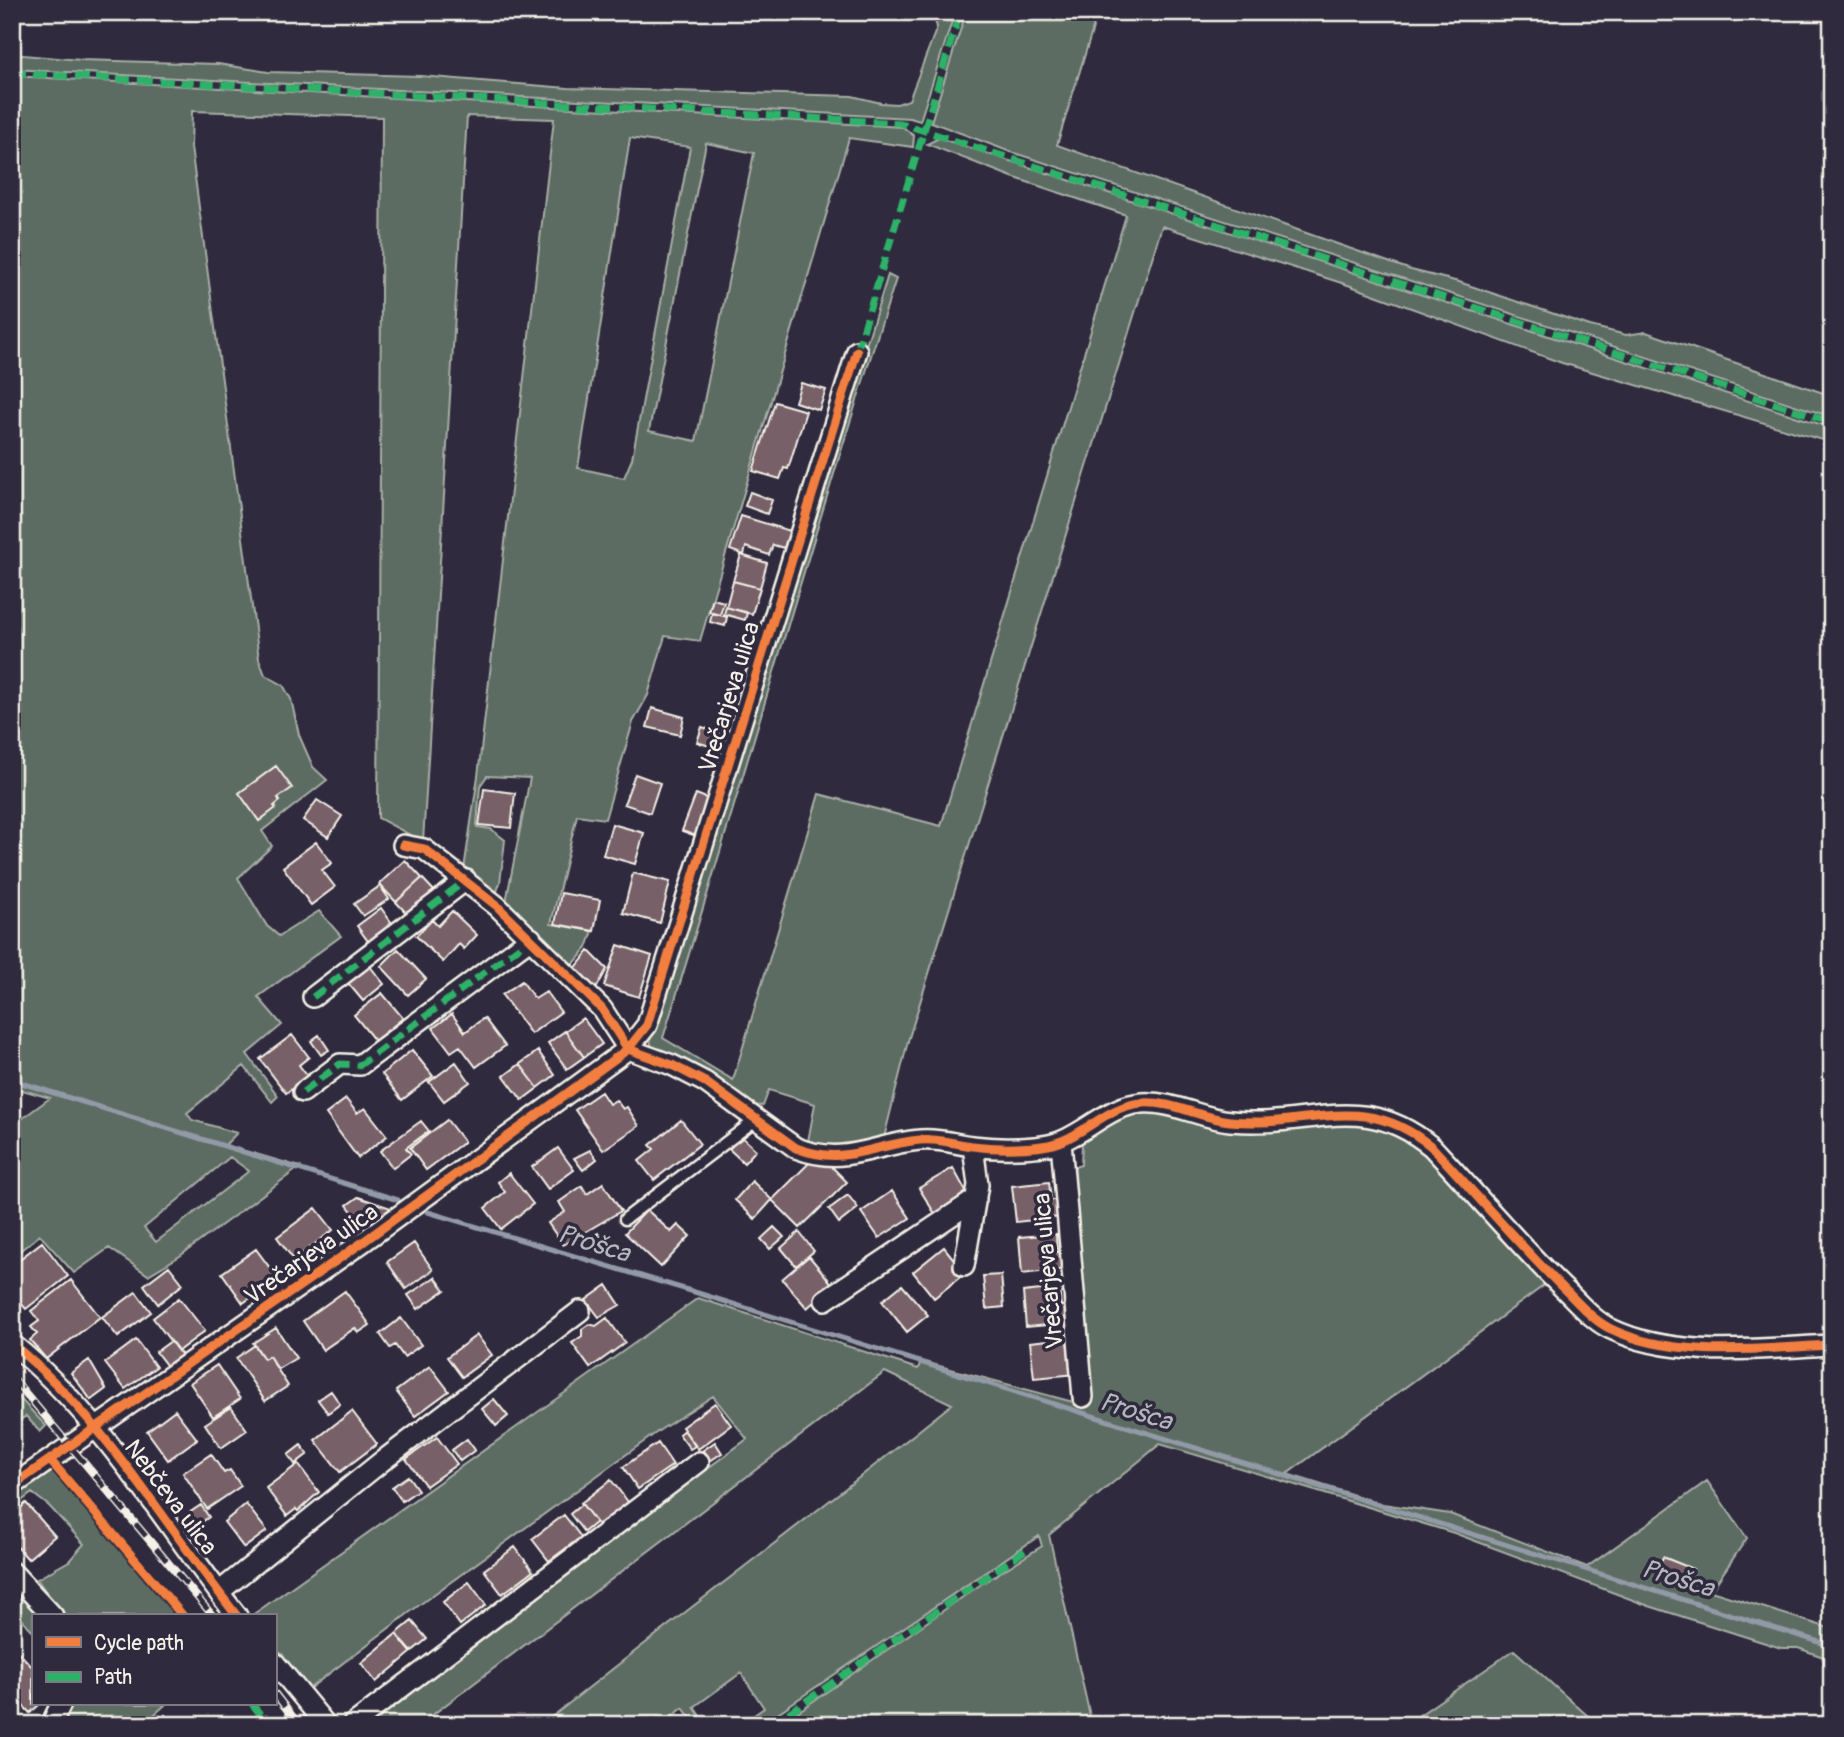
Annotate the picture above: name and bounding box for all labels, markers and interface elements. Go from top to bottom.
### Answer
street label: Vrečarjeva ulica [693,618,766,776]
street label: Vrečarjeva ulica [1027,1192,1070,1350]
street label: Vrečarjeva ulica [239,1198,384,1311]
water label: Prošca [554,1218,635,1271]
water label: Prošca [1096,1386,1177,1439]
street label: Nebčeva ulica [118,1434,223,1561]
water label: Prošca [1638,1553,1719,1606]
legend [32,1614,276,1706]
text: Cycle path [94,1630,184,1657]
text: Path [94,1664,132,1691]

